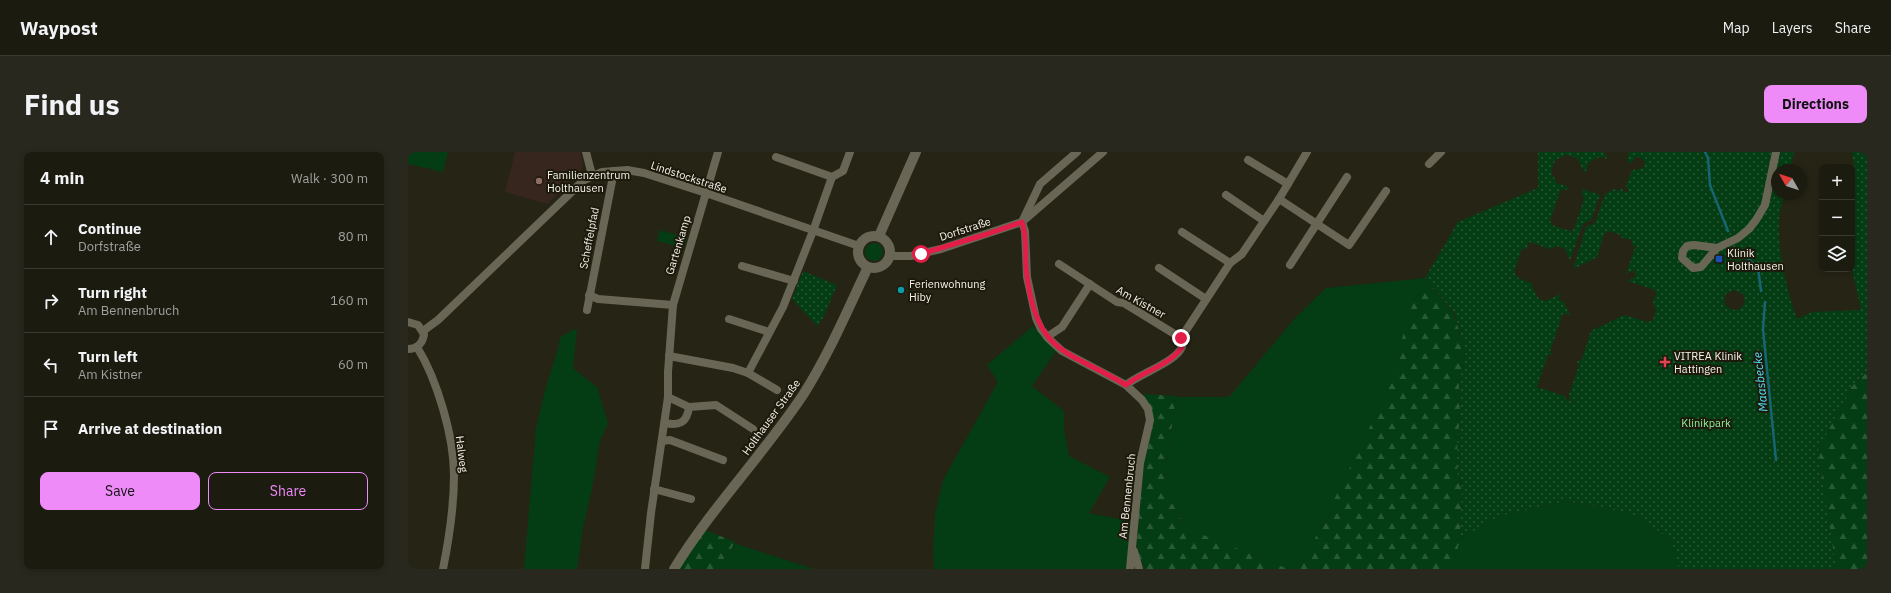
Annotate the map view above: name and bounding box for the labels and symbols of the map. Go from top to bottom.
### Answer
street label: Lindstockstraße [649,158,729,196]
north arrow [1771,164,1807,200]
place label: Familienzentrum Holthausen [547,168,630,195]
marker: Familienzentrum Holthausen [534,176,544,186]
street label: Scheffelpfad [576,206,602,270]
street label: Gartenkamp [662,214,694,276]
street label: Dorfstraße [938,214,992,244]
route start [912,245,930,263]
place label: Klinik Holthausen [1727,246,1784,273]
marker: Klinik Holthausen [1714,254,1724,264]
place label: Ferienwohnung Hiby [909,277,985,304]
street label: Am Kistner [1114,283,1168,321]
marker: Ferienwohnung Hiby [896,285,906,295]
route end [1172,329,1190,347]
place label: VITREA Klinik Hattingen [1674,349,1742,376]
water label: Maasbecke [1749,351,1771,413]
marker: VITREA Klinik Hattingen [1659,356,1671,368]
street label: Holthauser Straße [739,376,803,458]
park label: Klinikpark [1681,416,1731,430]
street label: Halweg [453,435,471,473]
street label: Am Bennenbruch [1116,453,1138,539]

